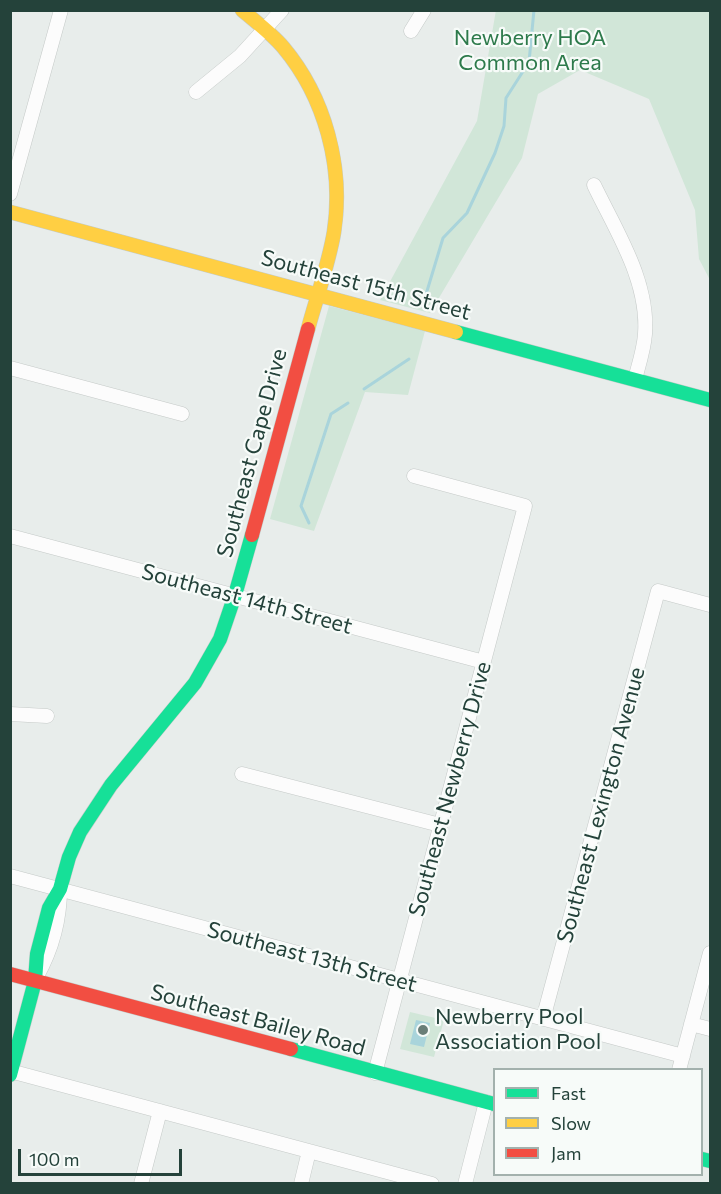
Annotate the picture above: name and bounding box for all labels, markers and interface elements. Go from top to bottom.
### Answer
park label: Newberry HOA Common Area [454,25,606,76]
street label: Southeast 15th Street [258,244,474,326]
street label: Southeast Cape Drive [211,346,293,560]
street label: Southeast 14th Street [139,558,355,640]
street label: Southeast Newberry Drive [403,659,497,919]
street label: Southeast Lexington Avenue [551,664,651,946]
street label: Southeast 13th Street [204,916,420,998]
street label: Southeast Bailey Road [148,979,368,1061]
place label: Newberry Pool Association Pool [435,1004,601,1056]
marker: Newberry Pool Association Pool [416,1023,430,1037]
legend [493,1068,703,1176]
text: Fast [551,1082,586,1104]
text: Slow [551,1112,591,1134]
scale bar [21,1137,184,1175]
text: Jam [551,1142,581,1164]
text: 100 m [29,1148,79,1170]

